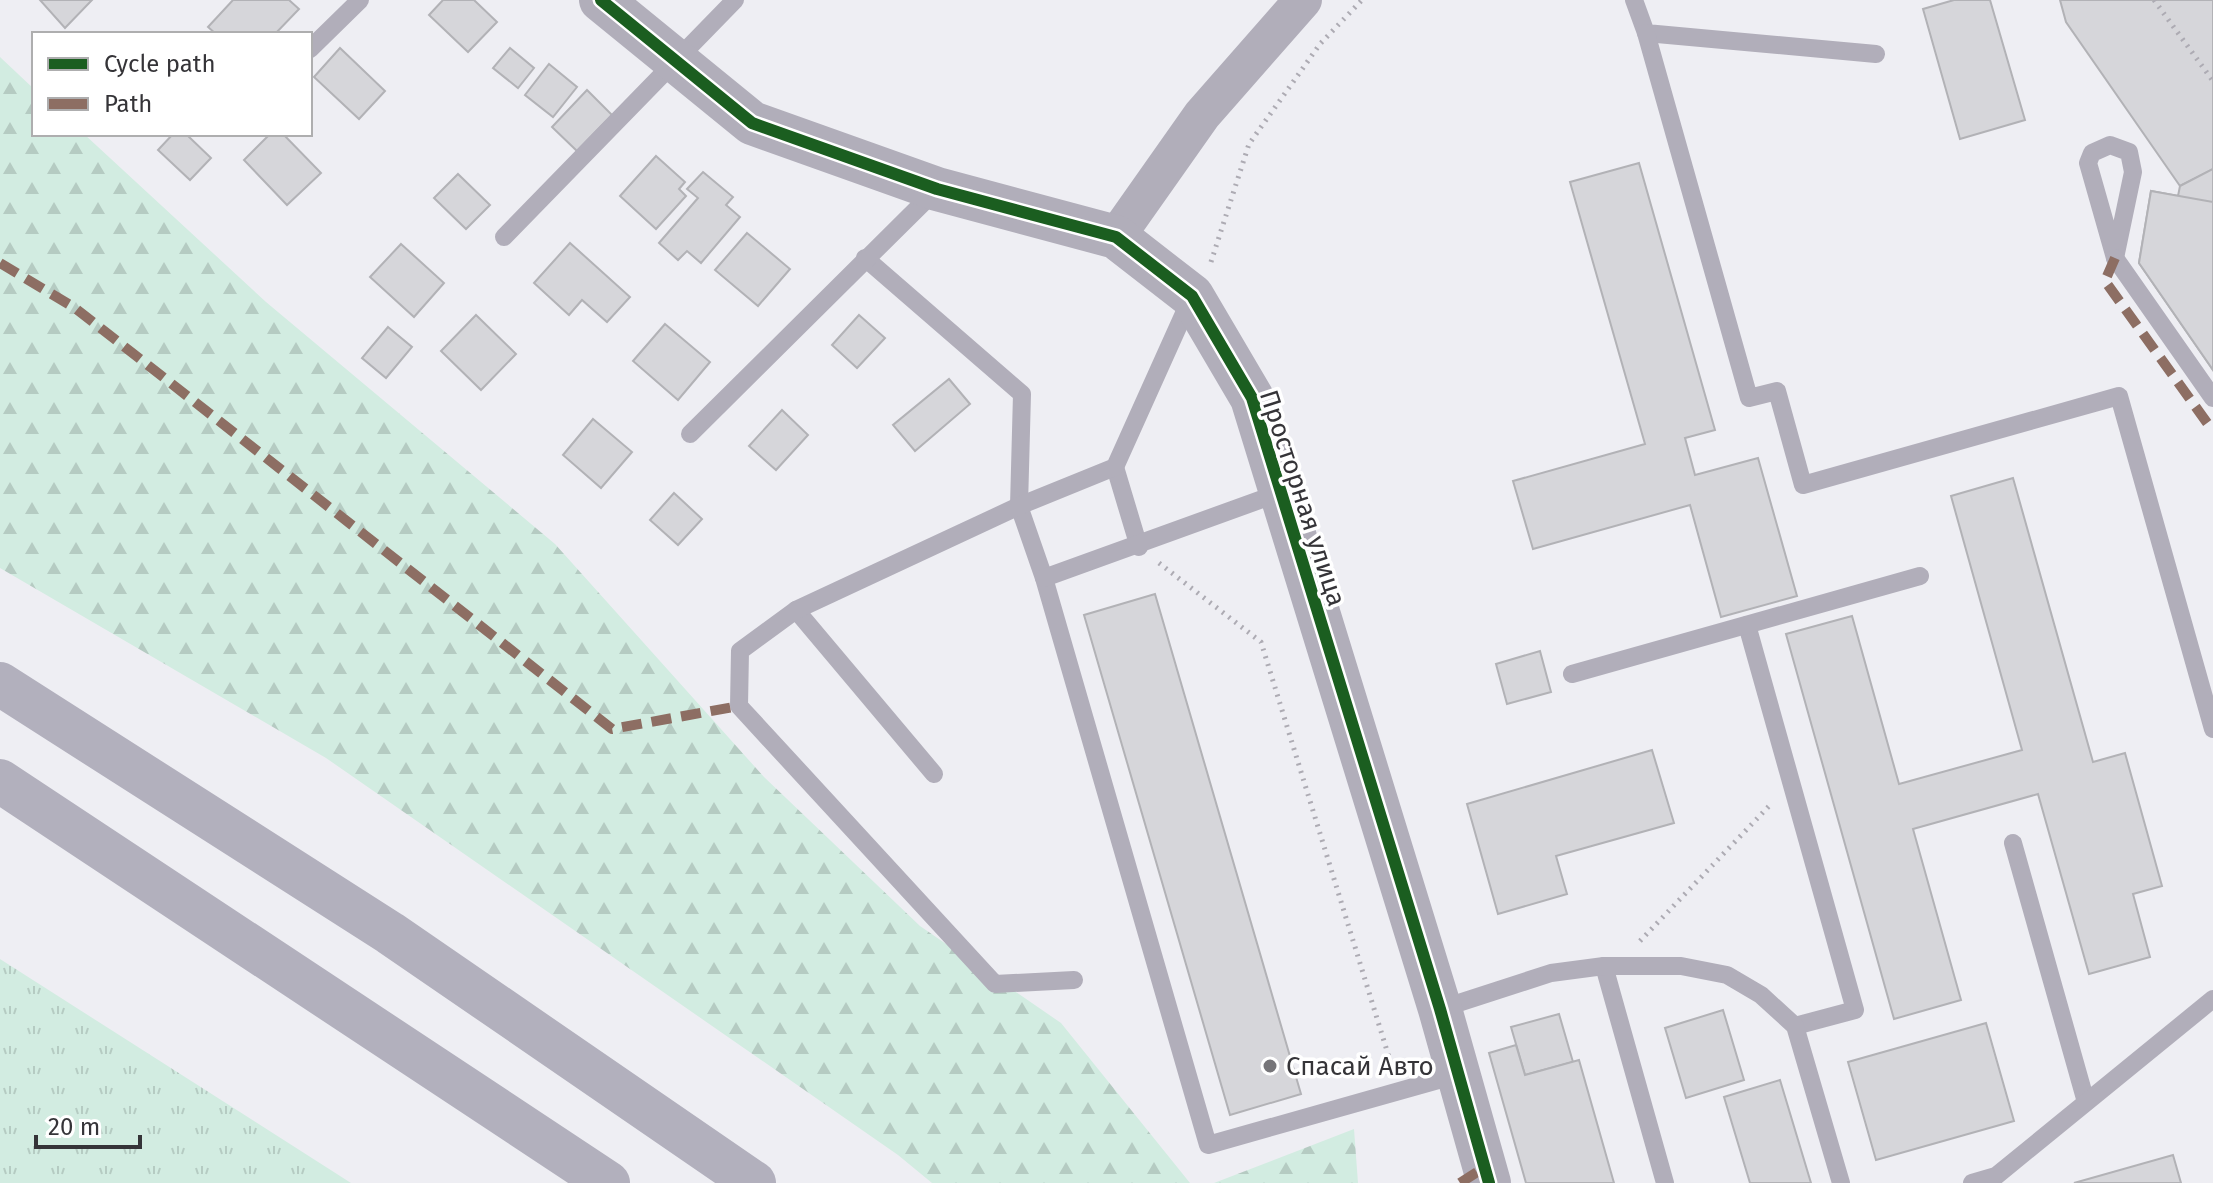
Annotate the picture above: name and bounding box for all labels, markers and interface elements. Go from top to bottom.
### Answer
legend [32,32,312,136]
text: Cycle path [104,50,216,78]
text: Path [104,90,152,118]
street label: Просторная улица [1253,386,1352,610]
place label: Спасай Авто [1286,1051,1434,1082]
marker: Спасай Авто [1261,1057,1279,1075]
scale bar [36,1099,140,1149]
text: 20 m [48,1113,100,1141]

